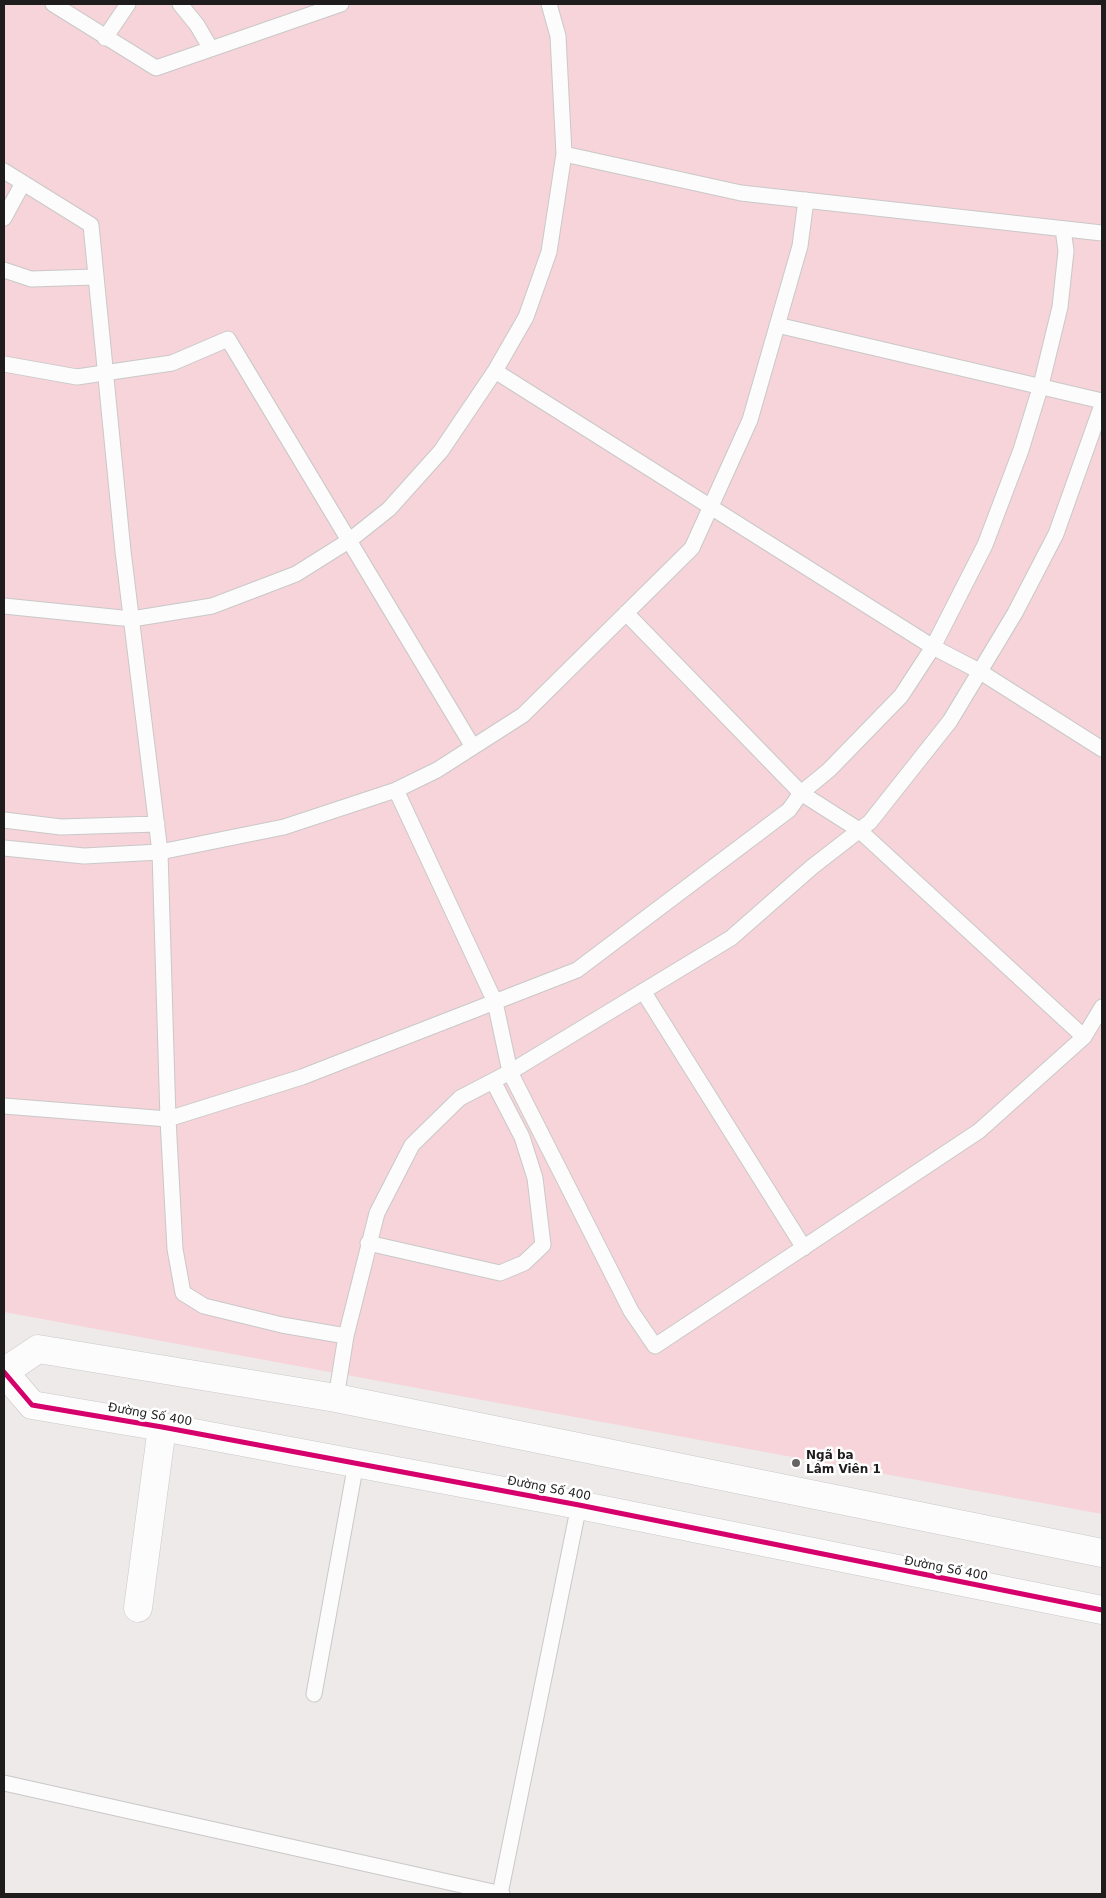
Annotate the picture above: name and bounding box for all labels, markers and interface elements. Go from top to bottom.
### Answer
street label: Đường Số 400 [107,1401,193,1429]
place label: Ngã ba Lâm Viên 1 [806,1449,881,1477]
marker: Ngã ba Lâm Viên 1 [790,1457,802,1469]
street label: Đường Số 400 [506,1474,592,1504]
street label: Đường Số 400 [903,1554,989,1584]

